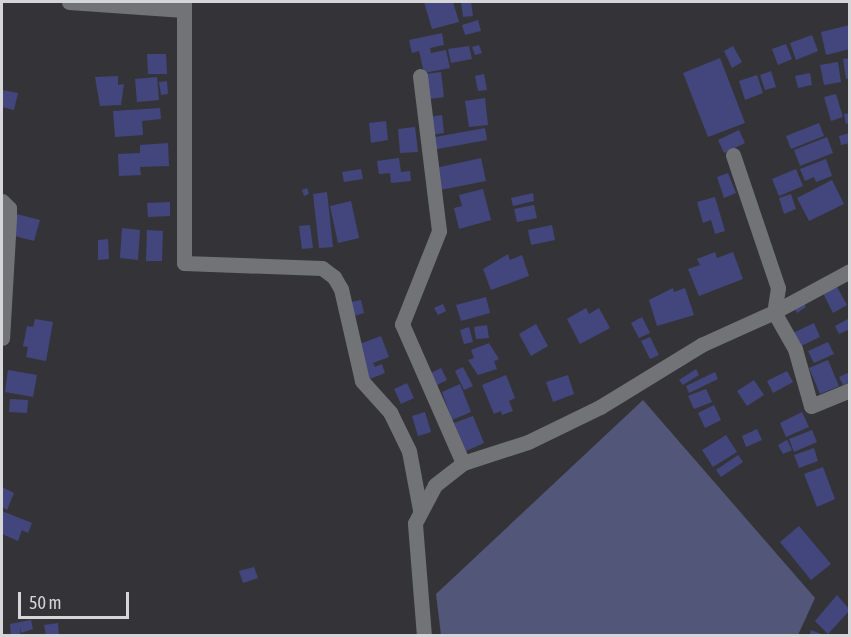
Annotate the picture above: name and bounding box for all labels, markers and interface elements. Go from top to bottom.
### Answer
scale bar [21,580,132,618]
text: 50 m [29,592,61,613]

